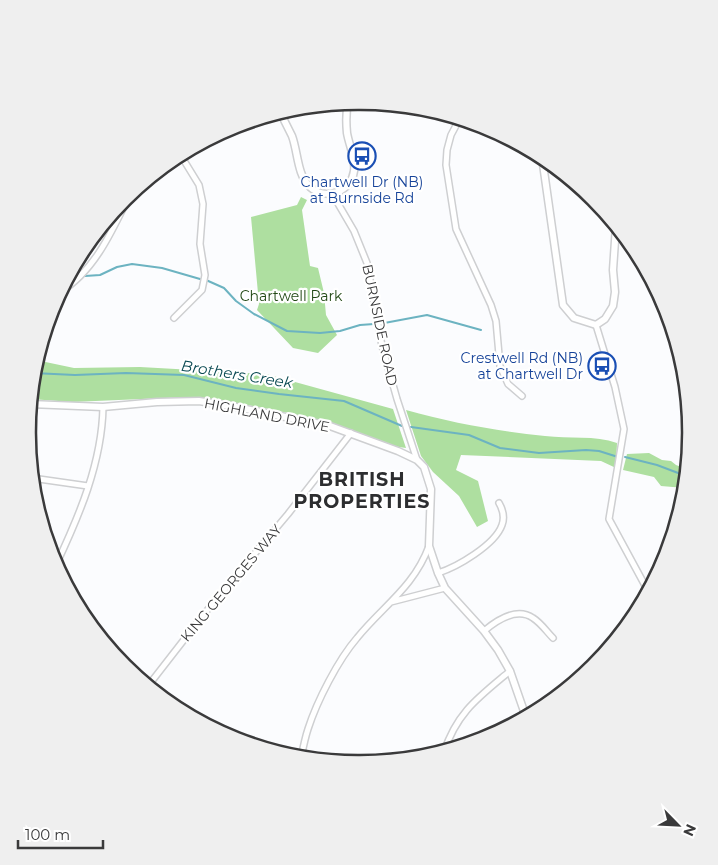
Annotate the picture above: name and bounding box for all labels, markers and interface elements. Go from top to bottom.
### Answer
bus stop icon: Chartwell Dr (NB) at Burnside Rd [347,141,377,171]
place label: Chartwell Dr (NB) at Burnside Rd [301,173,423,207]
street label: BURNSIDE ROAD [358,263,402,387]
park label: Chartwell Park [240,287,343,305]
place label: Crestwell Rd (NB) at Chartwell Dr [461,349,583,383]
bus stop icon: Crestwell Rd (NB) at Chartwell Dr [587,351,617,381]
water label: Brothers Creek [180,356,295,392]
street label: HIGHLAND DRIVE [203,394,331,436]
district label: BRITISH PROPERTIES [294,468,430,513]
street label: KING GEORGES WAY [177,520,285,645]
north arrow [653,800,703,850]
scale bar [18,818,102,850]
text: N [679,821,700,839]
text: 100 m [25,825,70,844]

